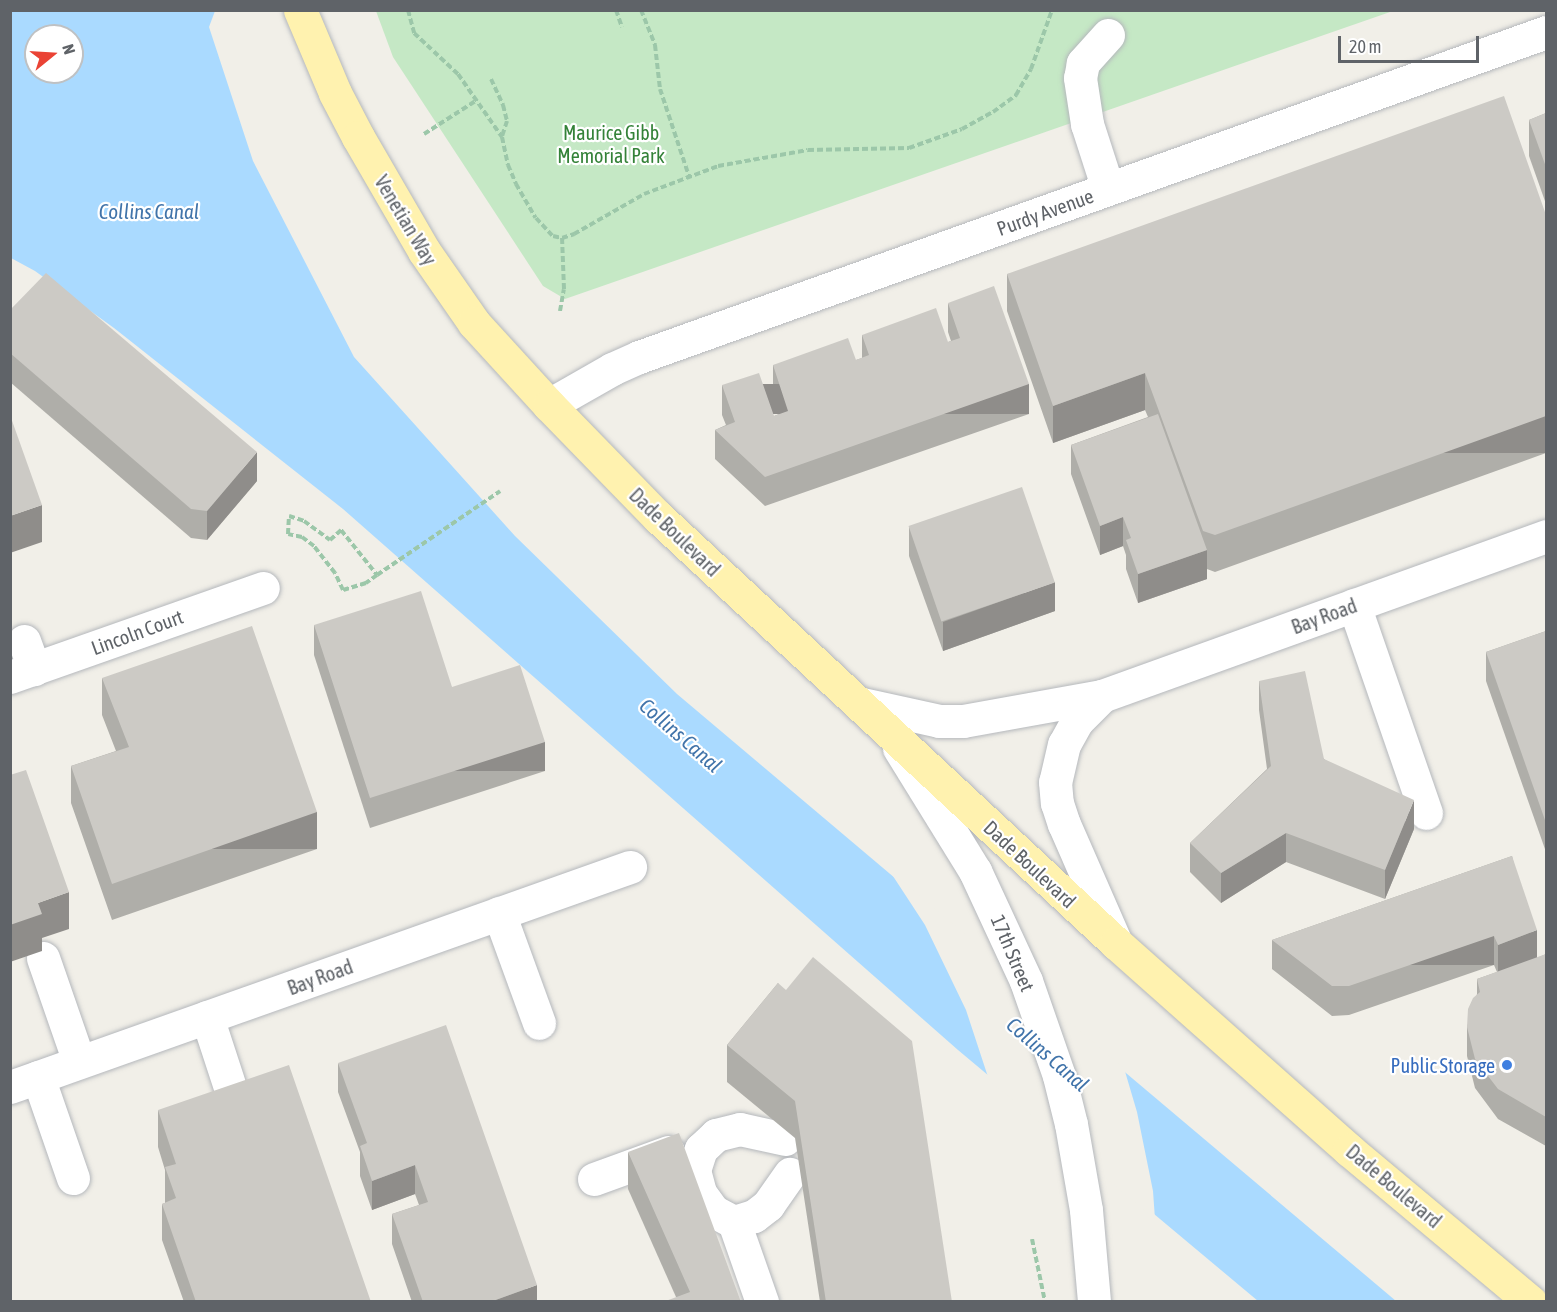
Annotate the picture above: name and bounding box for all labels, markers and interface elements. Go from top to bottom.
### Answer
north arrow [24,24,84,84]
scale bar [1341,24,1482,62]
text: 20 m [1349,36,1381,57]
text: N [59,42,79,56]
park label: Maurice Gibb Memorial Park [557,120,665,167]
street label: Venetian Way [370,171,442,269]
street label: Purdy Avenue [993,183,1097,241]
water label: Collins Canal [99,198,199,224]
street label: Dade Boulevard [625,483,725,581]
street label: Bay Road [1288,593,1360,639]
street label: Lincoln Court [88,604,186,660]
water label: Collins Canal [635,693,727,777]
street label: Dade Boulevard [979,815,1081,913]
street label: 17th Street [986,911,1040,995]
street label: Bay Road [284,954,356,1000]
water label: Collins Canal [1002,1012,1094,1096]
place label: Public Storage [1391,1053,1495,1077]
marker: Public Storage [1500,1058,1514,1072]
street label: Dade Boulevard [1341,1139,1447,1233]

